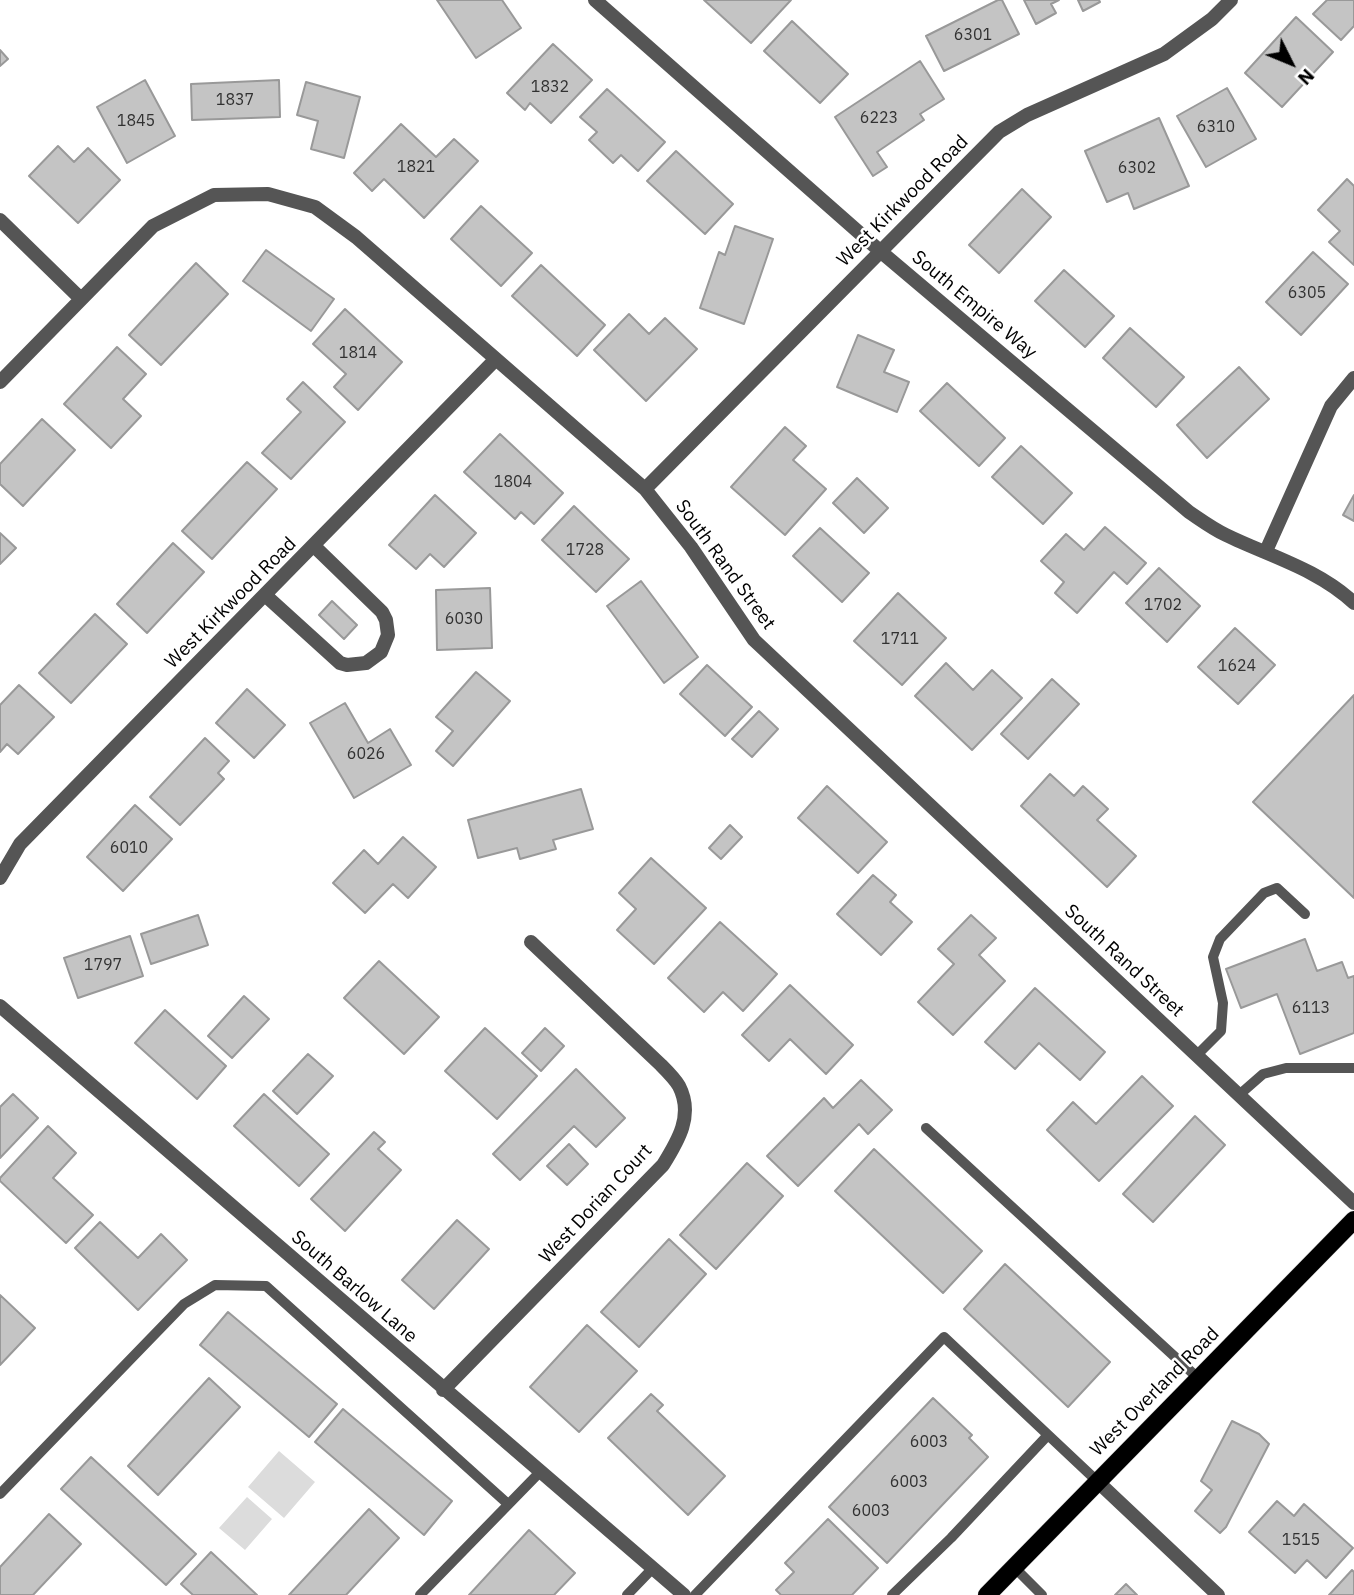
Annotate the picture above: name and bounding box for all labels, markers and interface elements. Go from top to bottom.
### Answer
house number: 6301 [954,25,992,45]
north arrow [1256,28,1326,98]
text: N [1293,64,1320,91]
house number: 1832 [531,77,569,97]
house number: 1837 [216,90,254,110]
house number: 6223 [860,108,898,128]
house number: 1845 [117,111,155,131]
house number: 6310 [1197,117,1235,137]
street label: West Kirkwood Road [833,131,973,271]
house number: 1821 [397,157,435,177]
house number: 6302 [1118,158,1156,178]
street label: South Empire Way [907,246,1041,364]
house number: 6305 [1288,283,1326,303]
house number: 1814 [339,343,377,363]
house number: 1804 [494,472,532,492]
street label: South Rand Street [670,496,780,634]
street label: West Kirkwood Road [161,533,301,673]
house number: 1728 [566,540,604,560]
house number: 1702 [1144,595,1182,615]
house number: 6030 [445,609,483,629]
house number: 1711 [881,629,919,649]
house number: 1624 [1218,656,1256,676]
house number: 6026 [347,744,385,764]
house number: 6010 [110,838,148,858]
street label: South Rand Street [1060,900,1188,1022]
house number: 1797 [84,955,122,975]
house number: 6113 [1292,998,1330,1018]
street label: West Dorian Court [535,1140,657,1268]
street label: South Barlow Lane [286,1226,422,1348]
street label: West Overland Road [1086,1323,1224,1461]
house number: 6003 [910,1432,948,1452]
house number: 6003 [890,1472,928,1492]
house number: 6003 [852,1501,890,1521]
house number: 1515 [1282,1530,1320,1550]

